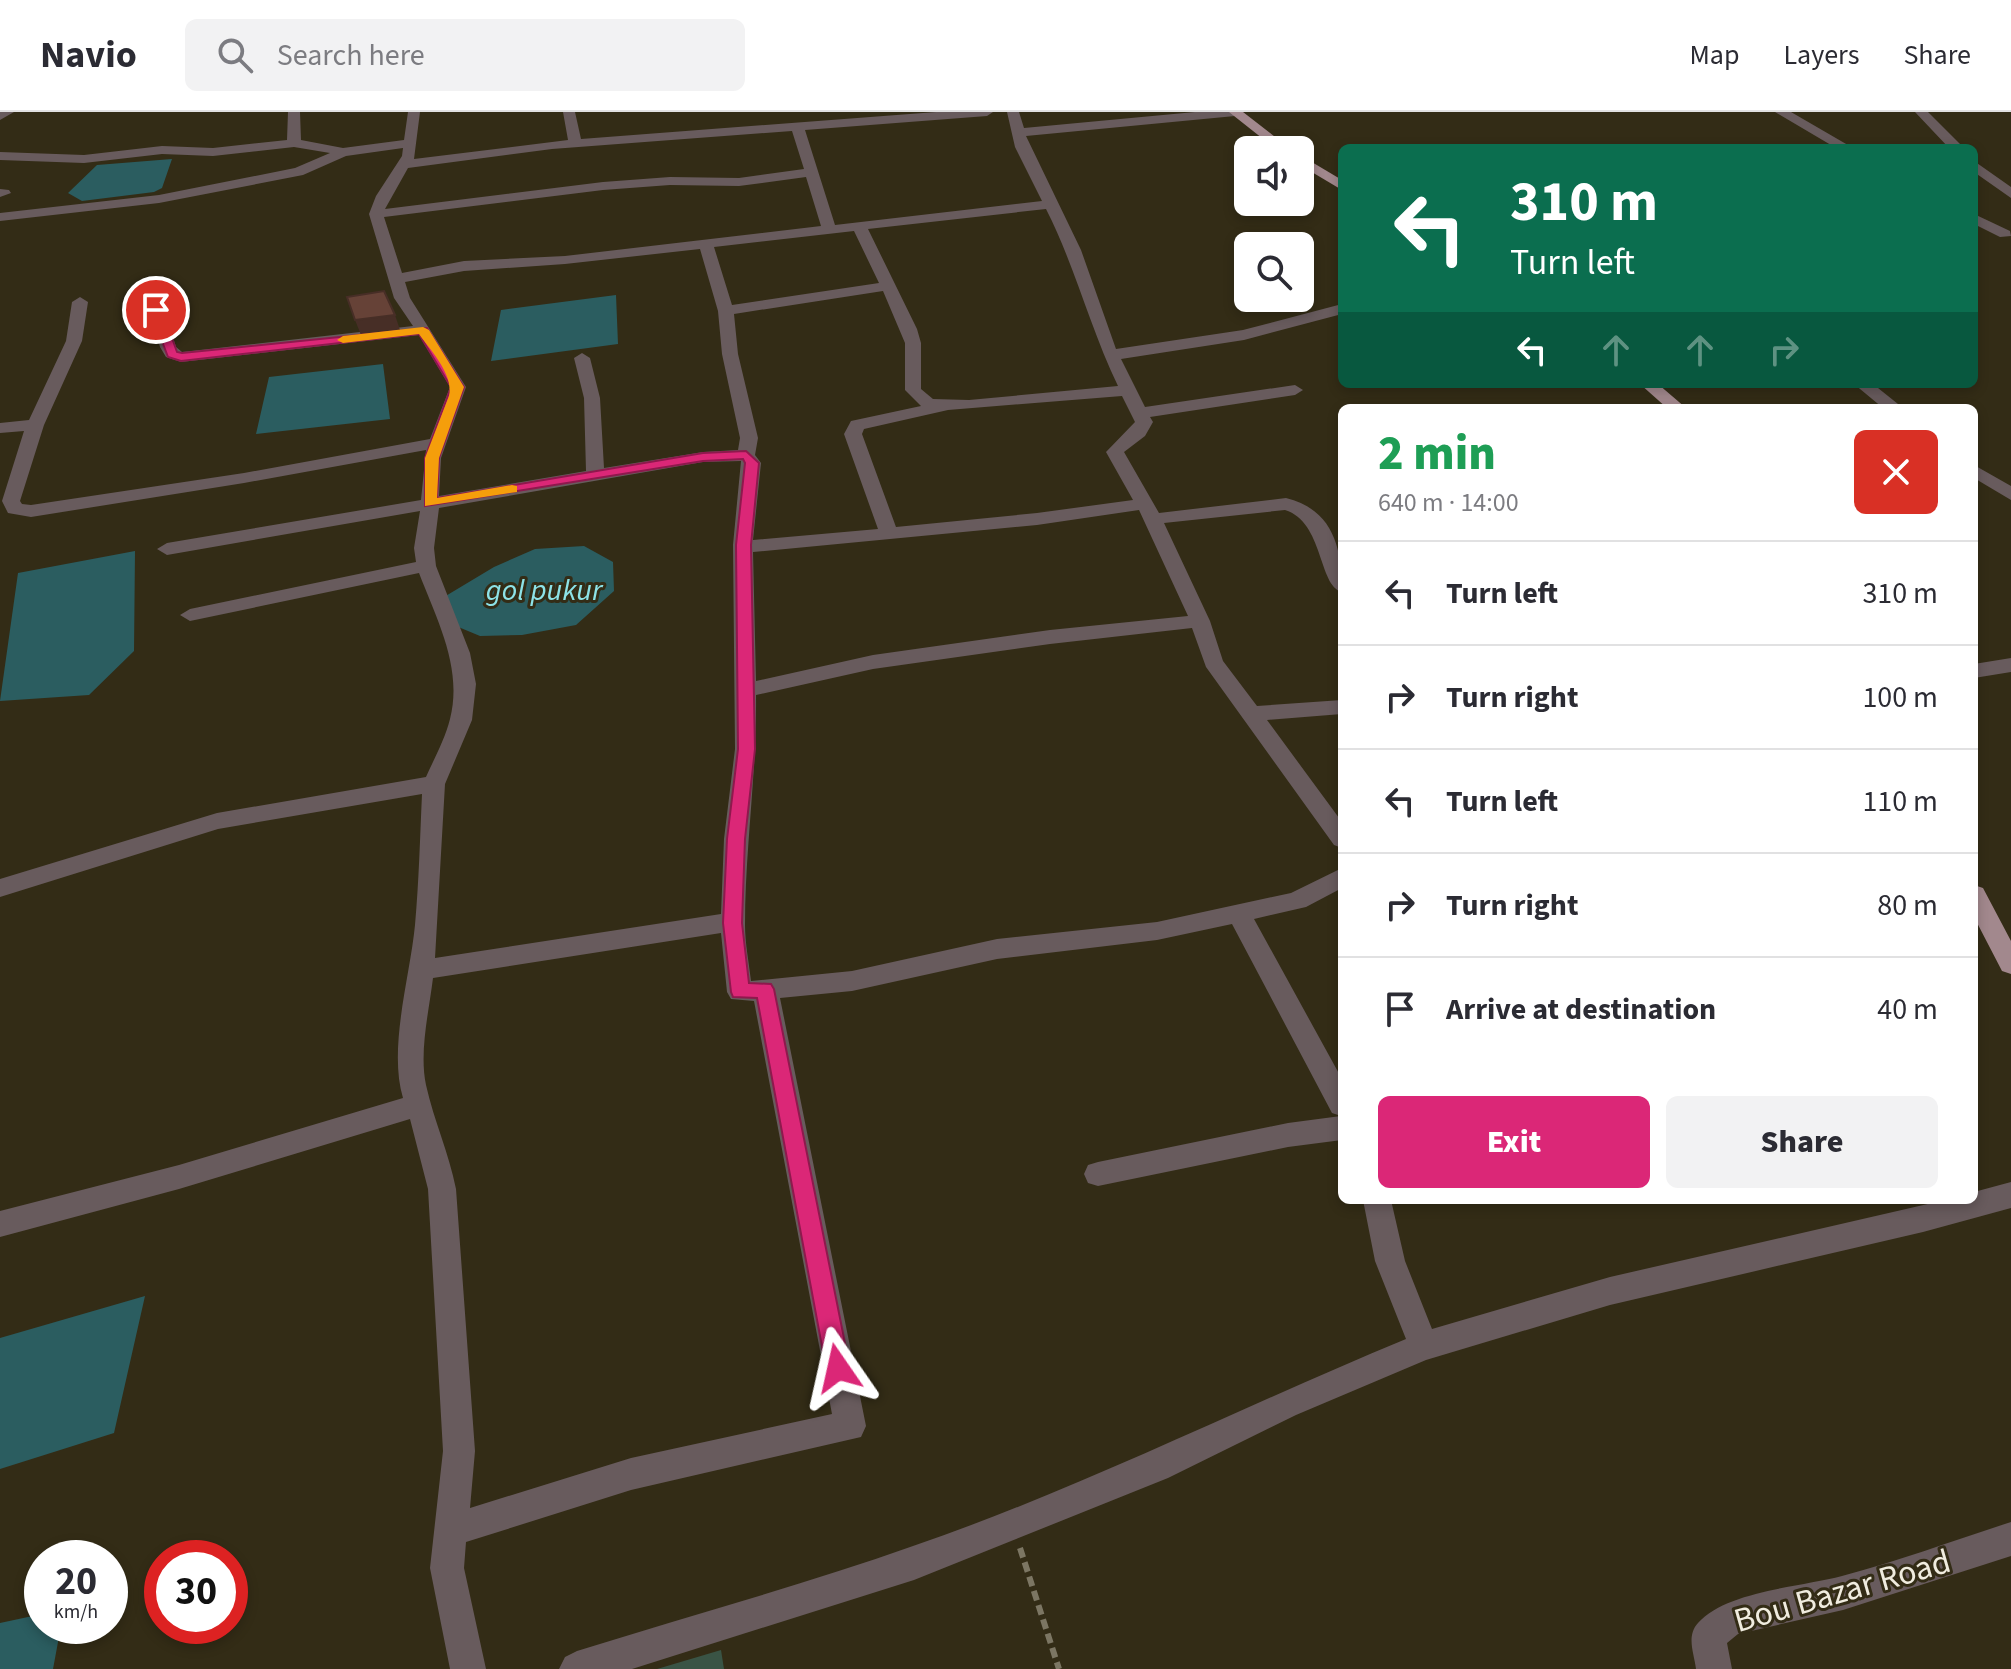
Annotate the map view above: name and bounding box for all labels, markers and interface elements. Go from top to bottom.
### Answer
search box [185,19,745,91]
text: Navio [40,28,137,82]
icon: search [213,33,257,77]
text: Search here [277,34,425,77]
text: Map [1689,35,1739,75]
text: Layers [1783,35,1859,75]
text: Share [1903,35,1971,75]
map controls [1234,136,1314,312]
button: sound [1234,136,1314,216]
text: 310 m [1510,163,1658,242]
icon: left [1378,176,1482,280]
button: search [1234,232,1314,312]
text: Turn left [1510,237,1635,288]
pin [122,276,190,344]
icon: arrive [134,288,178,332]
icon: left [1510,328,1554,372]
icon: ahead [1594,328,1638,372]
icon: ahead [1678,328,1722,372]
icon: right [1762,328,1806,372]
text: 2 min [1378,420,1496,488]
button: close [1854,430,1938,514]
text: 640 m · 14:00 [1378,484,1519,521]
water label: gol pukur [486,569,604,612]
icon: left [1378,571,1422,615]
text: Turn left [1446,572,1558,615]
text: 310 m [1862,572,1938,615]
icon: right [1378,675,1422,719]
text: Turn right [1446,676,1578,719]
text: 100 m [1862,676,1938,719]
icon: left [1378,779,1422,823]
text: Turn left [1446,780,1558,823]
text: 110 m [1862,780,1938,823]
icon: right [1378,883,1422,927]
text: Turn right [1446,884,1578,927]
text: 80 m [1877,884,1938,927]
icon: arrive [1378,987,1422,1031]
text: Arrive at destination [1446,988,1716,1031]
text: 40 m [1877,988,1938,1031]
button: Exit [1378,1096,1650,1188]
button: Share [1666,1096,1938,1188]
position arrow [796,1326,880,1410]
street label: Bou Bazar Road [1728,1537,1956,1646]
speed limit sign: 30 [144,1540,248,1644]
text: 20 [55,1553,97,1610]
text: km/h [54,1598,98,1626]

